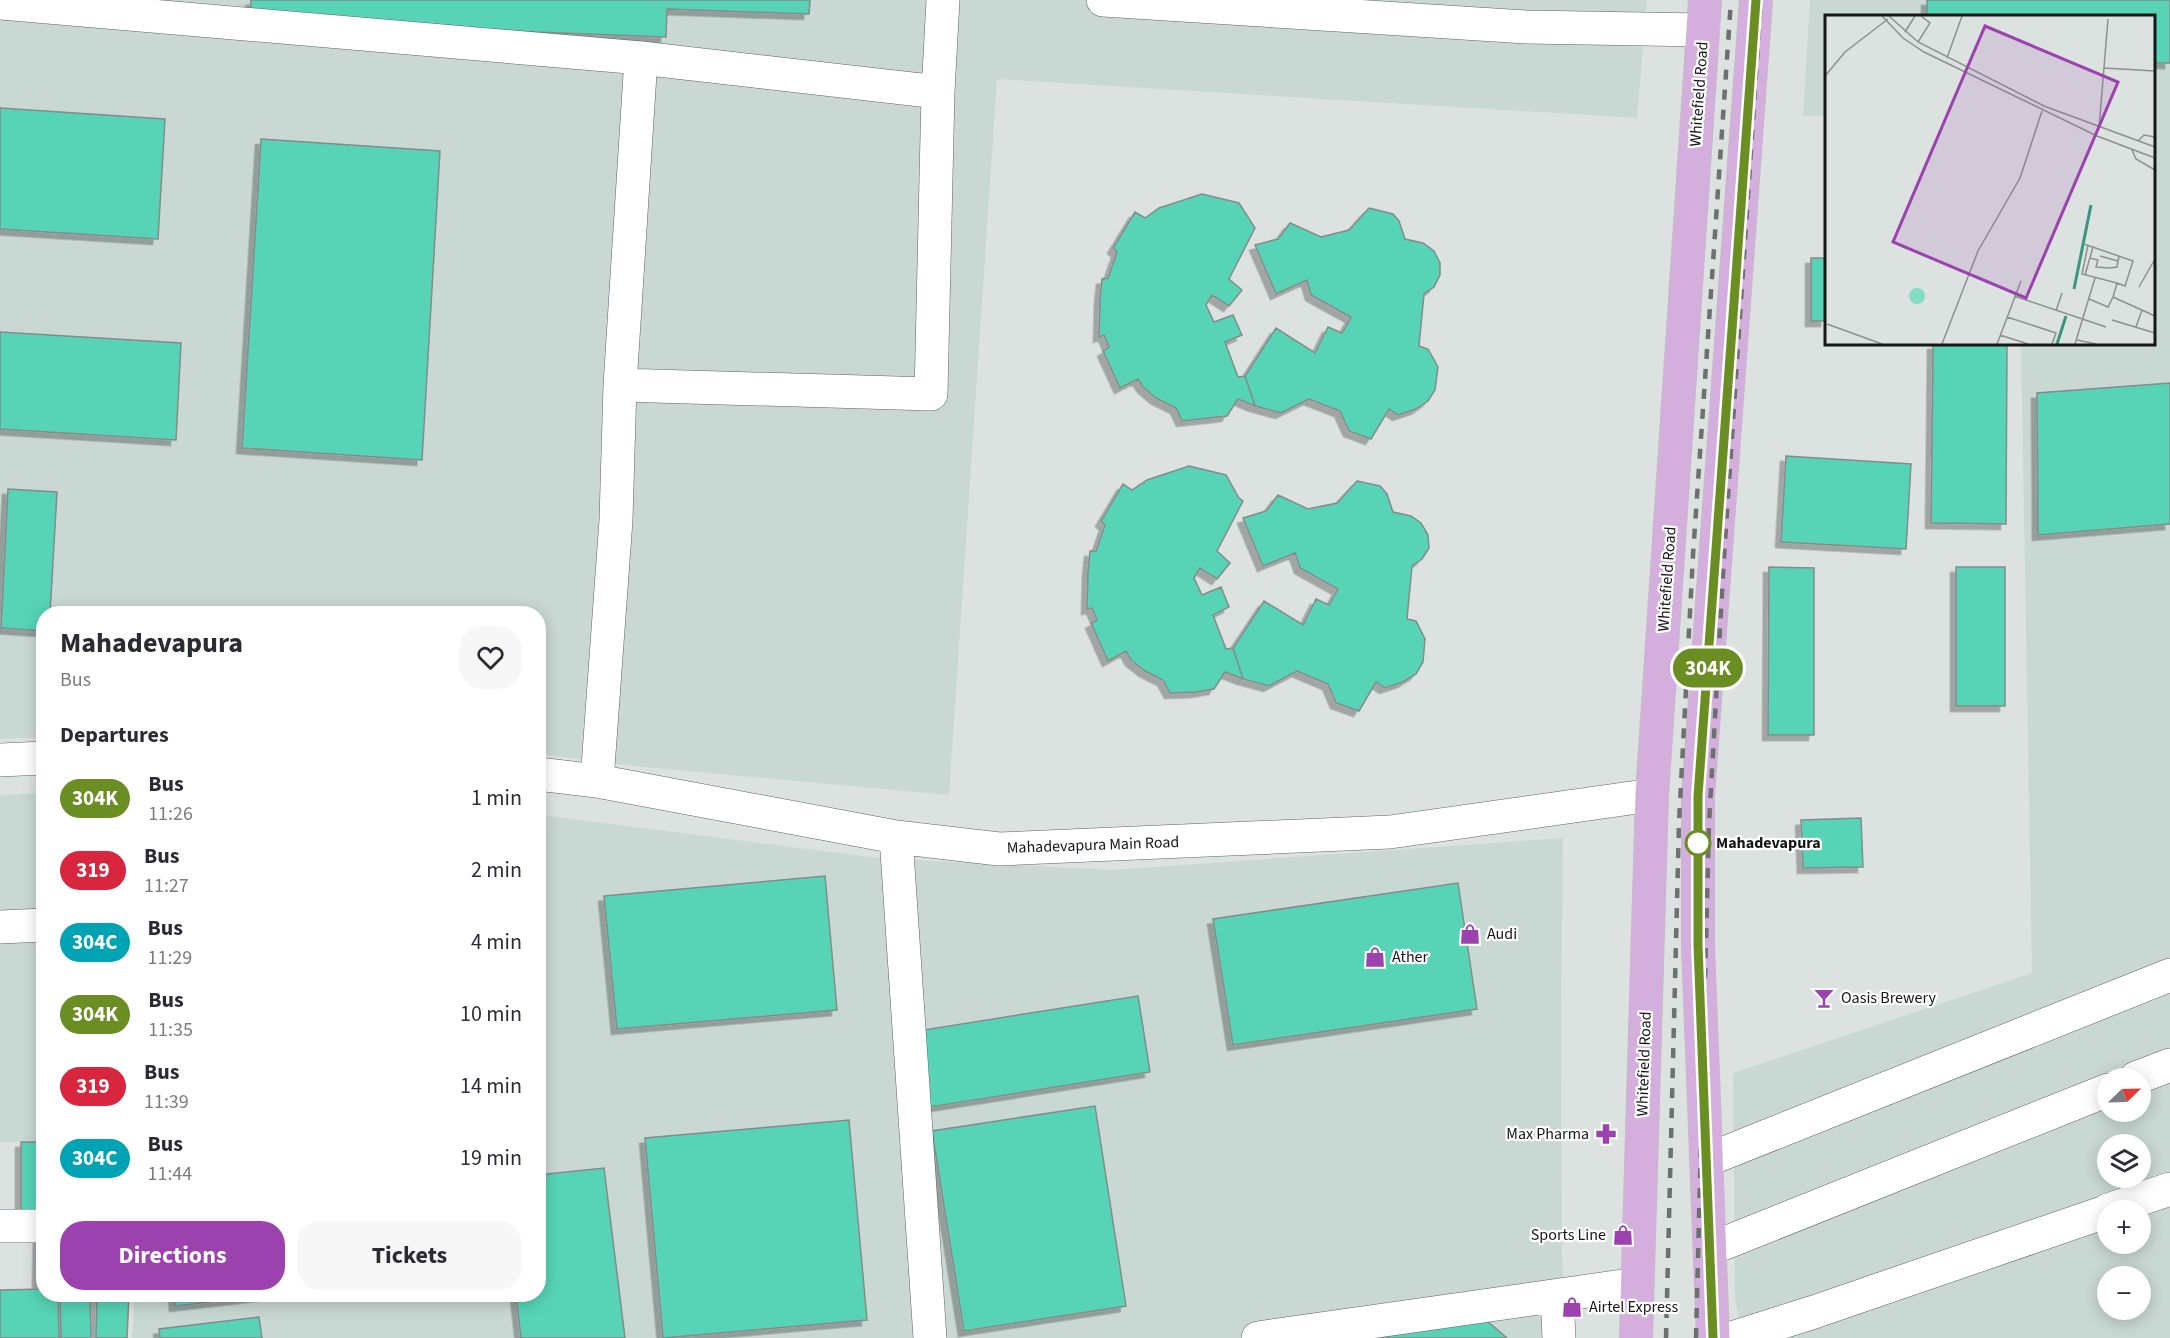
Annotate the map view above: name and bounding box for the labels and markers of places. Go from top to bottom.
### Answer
marker: Mahadevapura [1685,830,1711,856]
place label: Mahadevapura [1716,832,1821,854]
shop icon: Audi [1458,922,1482,946]
place label: Audi [1487,923,1517,945]
shop icon: Ather [1363,945,1387,969]
place label: Ather [1392,946,1429,968]
bar icon: Oasis Brewery [1812,986,1836,1010]
place label: Oasis Brewery [1841,987,1936,1009]
pharmacy icon: Max Pharma [1594,1122,1618,1146]
place label: Max Pharma [1506,1123,1589,1145]
shop icon: Sports Line [1611,1223,1635,1247]
place label: Sports Line [1531,1224,1606,1246]
shop icon: Airtel Express [1560,1295,1584,1319]
place label: Airtel Express [1589,1296,1679,1318]

